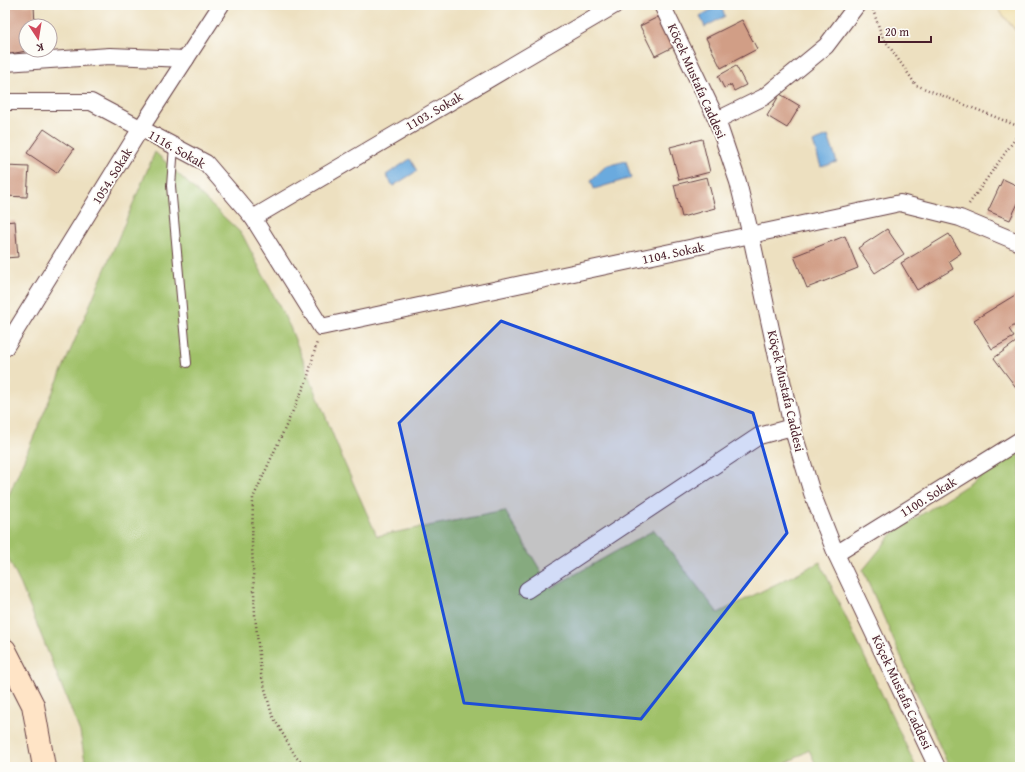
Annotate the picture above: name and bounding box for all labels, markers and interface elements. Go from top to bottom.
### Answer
north arrow [18,18,58,58]
scale bar [879,18,931,44]
street label: Köçek Mustafa Caddesi [663,20,731,142]
text: 20 m [885,23,909,40]
text: K [35,39,45,56]
street label: 1103. Sokak [402,87,467,135]
street label: 1116. Sokak [145,125,210,173]
street label: 1054. Sokak [87,144,137,208]
street label: 1104. Sokak [640,237,706,269]
street label: Köçek Mustafa Caddesi [763,328,809,454]
street label: 1100. Sokak [896,472,960,522]
street label: Köçek Mustafa Caddesi [867,632,937,753]

